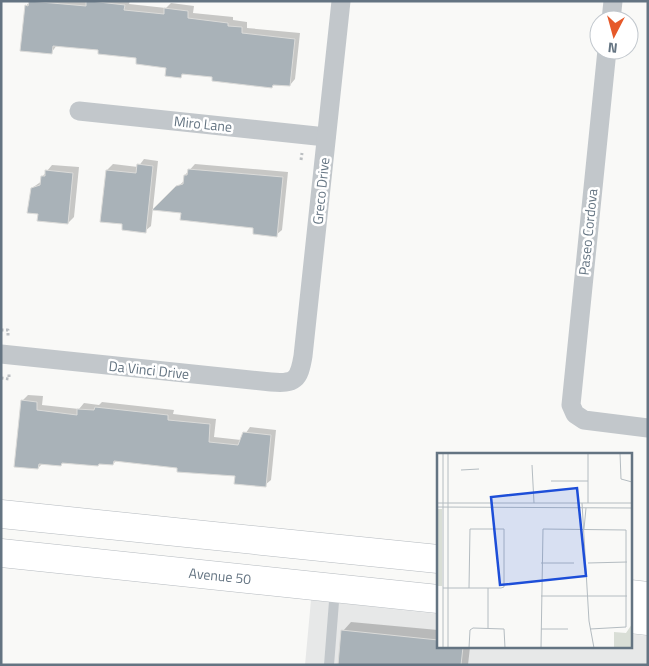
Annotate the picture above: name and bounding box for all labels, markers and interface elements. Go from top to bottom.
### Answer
north arrow [589,10,639,60]
text: N [607,37,619,59]
street label: Miro Lane [173,110,233,137]
street label: Greco Drive [307,156,334,226]
street label: Paseo Cordova [573,188,602,276]
street label: Da Vinci Drive [108,355,190,384]
inset map [437,453,632,648]
street label: Avenue 50 [188,562,252,589]

